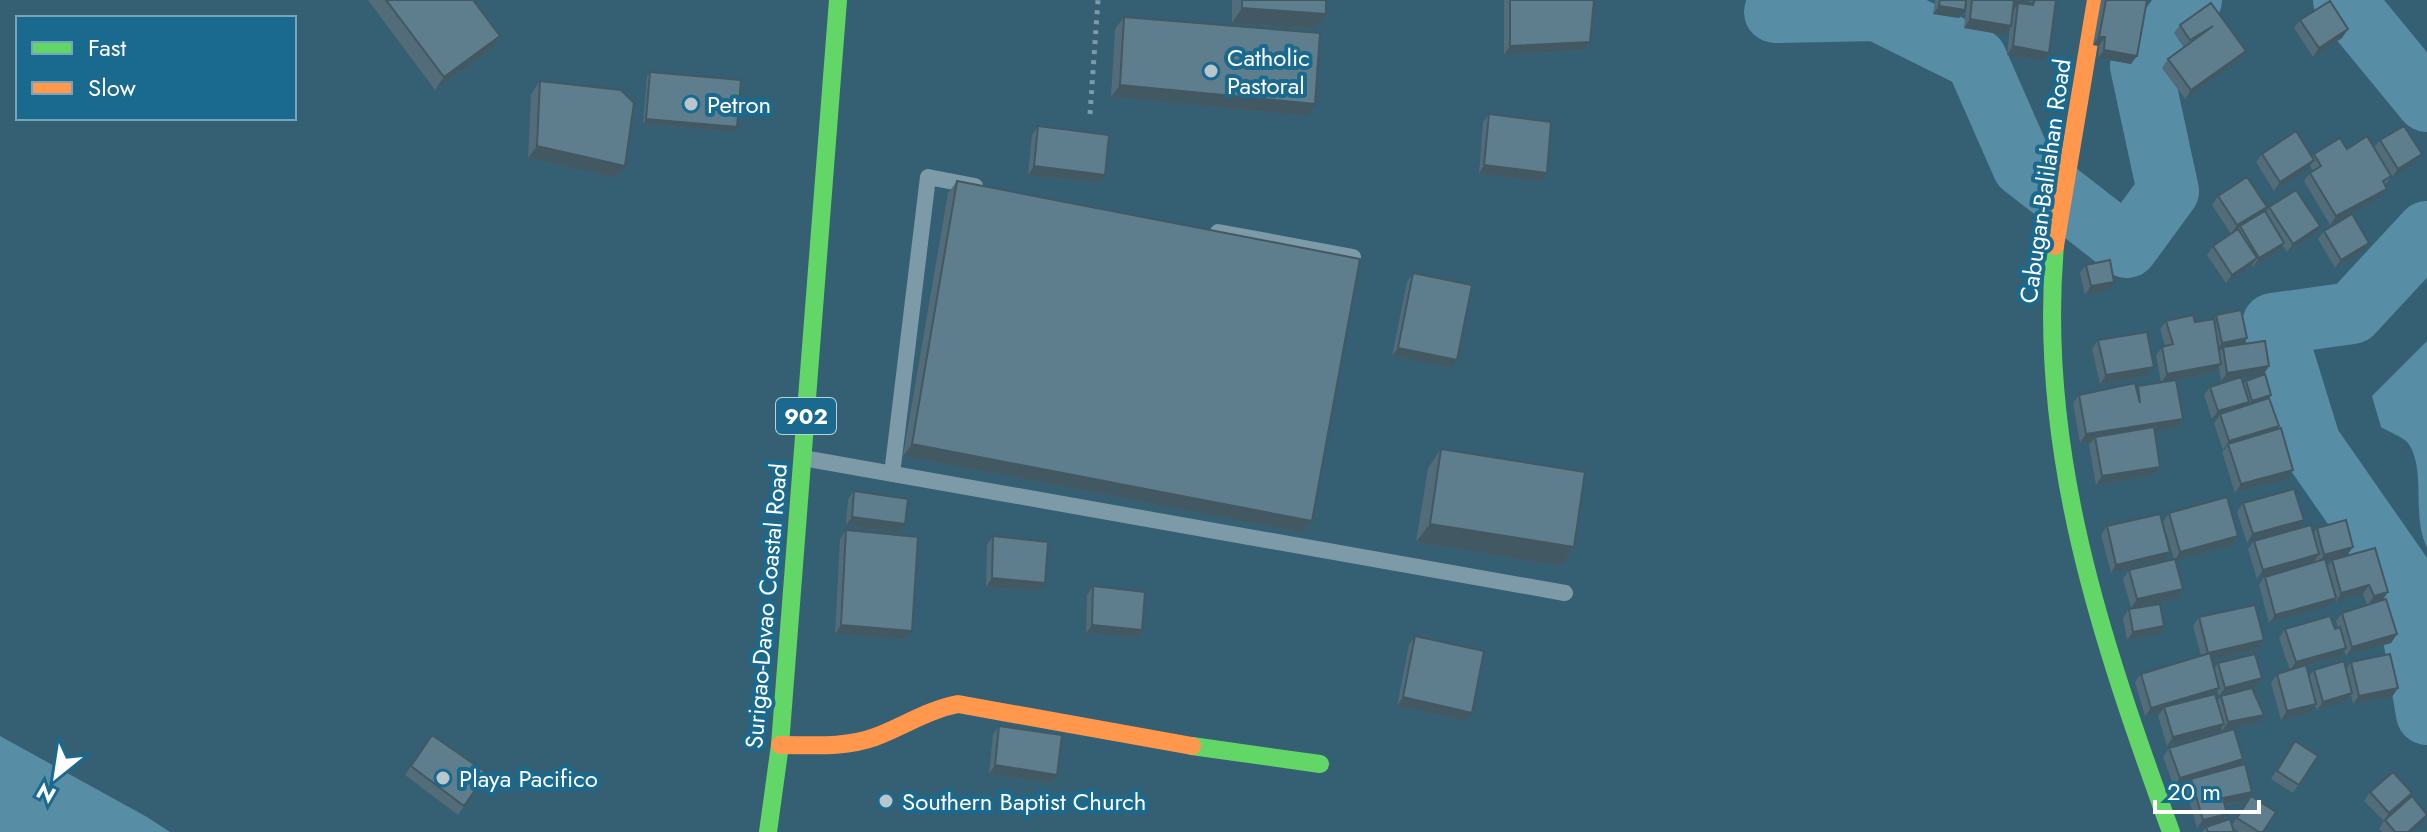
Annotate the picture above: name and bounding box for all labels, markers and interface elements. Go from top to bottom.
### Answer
legend [16,16,296,120]
text: Fast [88,30,126,65]
place label: Catholic Pastoral [1227,40,1310,103]
street label: Cabugan-Balilahan Road [2011,56,2079,306]
marker: Catholic Pastoral [1202,62,1220,80]
text: Slow [88,70,136,105]
place label: Petron [707,87,771,122]
marker: Petron [682,95,700,113]
road number: 902 [776,398,836,434]
street label: Surigao-Davao Coastal Road [736,462,796,750]
north arrow [16,736,96,816]
place label: Playa Pacifico [459,761,598,796]
scale bar [2155,764,2259,814]
marker: Playa Pacifico [434,769,452,787]
text: 20 m [2167,774,2221,809]
text: N [30,775,62,812]
place label: Southern Baptist Church [902,784,1146,819]
marker: Southern Baptist Church [877,792,895,810]

